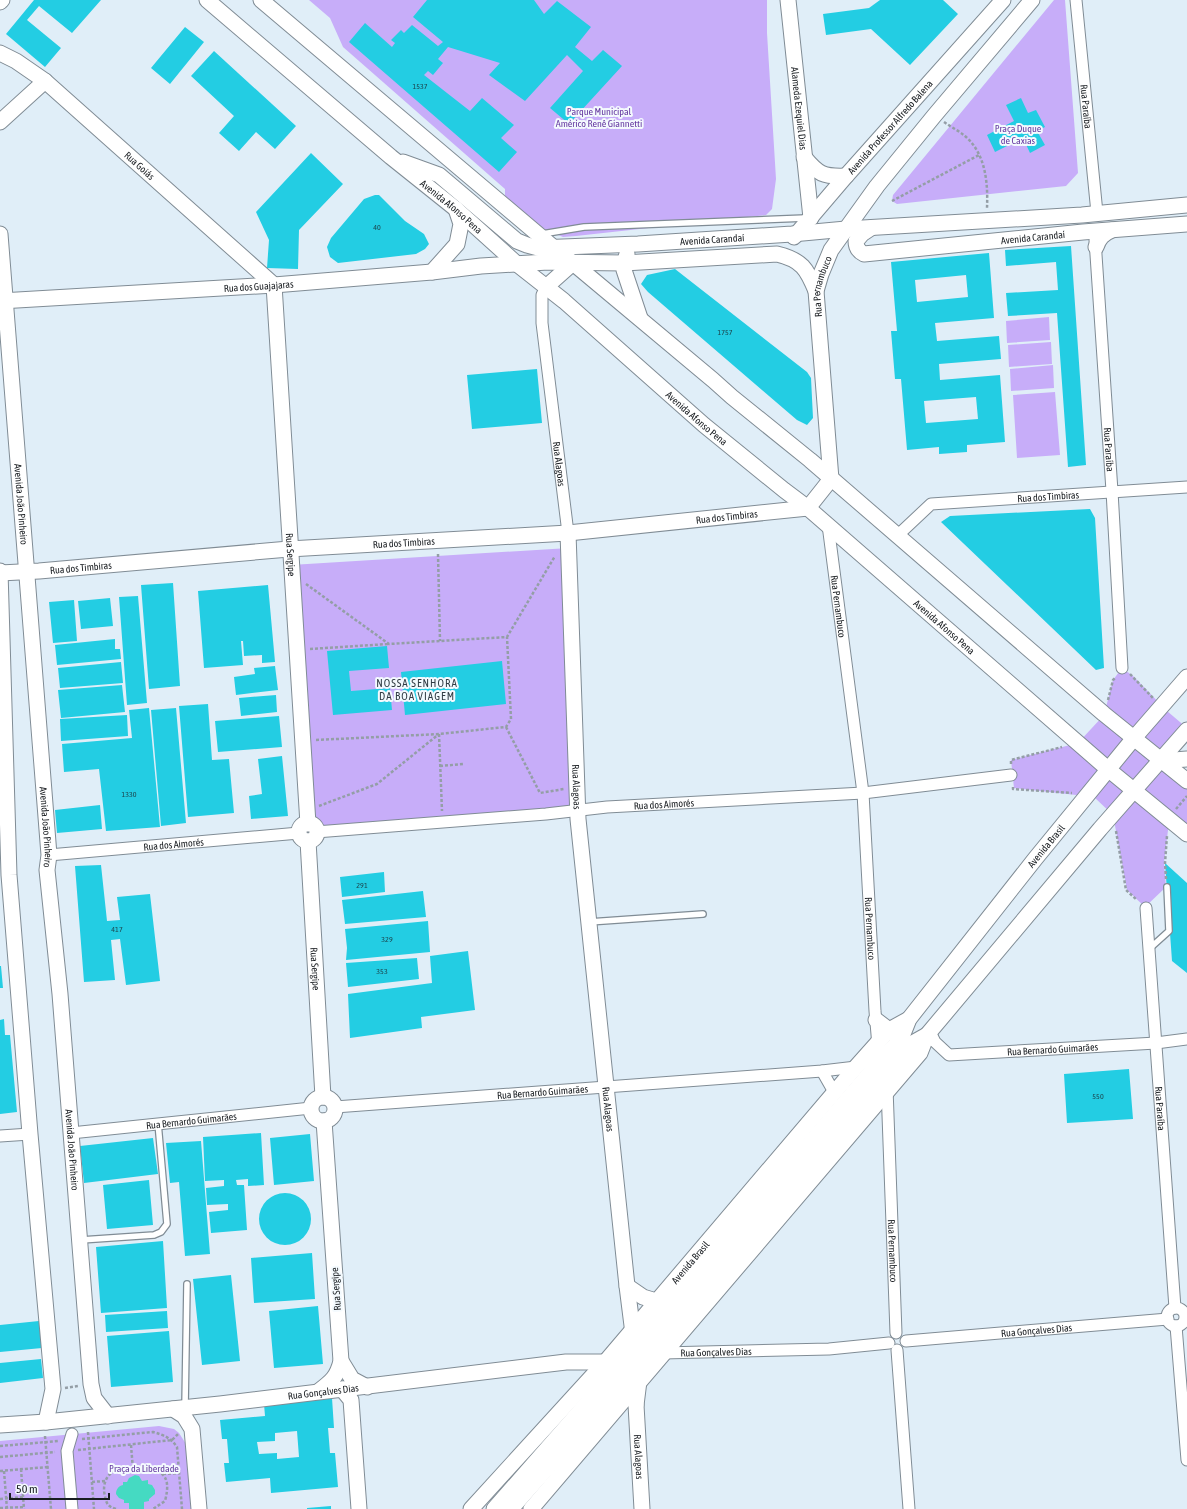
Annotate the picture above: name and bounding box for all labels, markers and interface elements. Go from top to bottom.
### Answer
street label: Alameda Ezequiel Dias [790,66,809,151]
street label: Avenida Professor Alfredo Balena [845,77,935,176]
house number: 1537 [412,82,428,91]
street label: Rua Paraíba [1079,84,1094,129]
park label: Parque Municipal Américo Renê Giannetti [556,106,642,129]
park label: Praça Duque de Caxias [995,123,1042,146]
street label: Rua Goiás [122,149,157,182]
street label: Avenida Afonso Pena [418,177,485,236]
house number: 40 [373,223,381,232]
street label: Avenida Carandaí [1000,228,1066,246]
street label: Avenida Carandaí [680,232,745,247]
street label: Rua Pernambuco [810,254,834,317]
street label: Rua dos Guajajaras [223,278,294,293]
house number: 1757 [717,328,733,337]
street label: Avenida Afonso Pena [664,389,730,447]
street label: Rua Paraíba [1102,427,1116,472]
street label: Rua Alagoas [551,441,568,487]
street label: Avenida João Pinheiro [13,463,30,545]
street label: Rua dos Timbiras [1017,489,1080,504]
street label: Rua dos Timbiras [695,508,759,525]
street label: Rua Sergipe [284,533,298,577]
street label: Rua dos Timbiras [373,535,436,550]
street label: Rua dos Timbiras [49,559,113,576]
street label: Rua Pernambuco [829,574,848,639]
street label: Avenida Afonso Pena [912,597,977,656]
district label: NOSSA SENHORA DA BOA VIAGEM [376,677,458,702]
street label: Rua Alagoas [571,764,583,810]
street label: Avenida João Pinheiro [38,786,55,869]
house number: 1330 [121,790,137,799]
street label: Rua dos Aimorés [633,797,695,811]
street label: Avenida Brasil [1025,822,1067,869]
street label: Rua dos Aimorés [143,836,205,852]
house number: 291 [356,881,368,890]
street label: Rua Pernambuco [863,897,878,961]
house number: 417 [111,925,123,934]
house number: 329 [381,935,393,944]
street label: Rua Sergipe [309,947,322,991]
house number: 353 [376,967,388,976]
street label: Rua Bernardo Guimarães [1007,1041,1099,1057]
street label: Rua Bernardo Guimarães [497,1083,589,1101]
street label: Rua Alagoas [601,1086,616,1133]
street label: Rua Paraíba [1153,1086,1168,1131]
house number: 550 [1092,1092,1104,1101]
street label: Avenida João Pinheiro [64,1109,81,1191]
street label: Rua Bernardo Guimarães [145,1110,238,1131]
street label: Rua Pernambuco [886,1219,900,1283]
street label: Avenida Brasil [669,1239,711,1286]
street label: Rua Sergipe [329,1267,343,1311]
street label: Rua Gonçalves Dias [1001,1322,1073,1339]
street label: Rua Gonçalves Dias [680,1345,752,1358]
street label: Rua Gonçalves Dias [287,1382,360,1401]
street label: Rua Alagoas [632,1434,646,1480]
park label: Praça da Liberdade [109,1463,179,1474]
scale bar [10,1475,109,1501]
text: 50 m [16,1482,38,1496]

